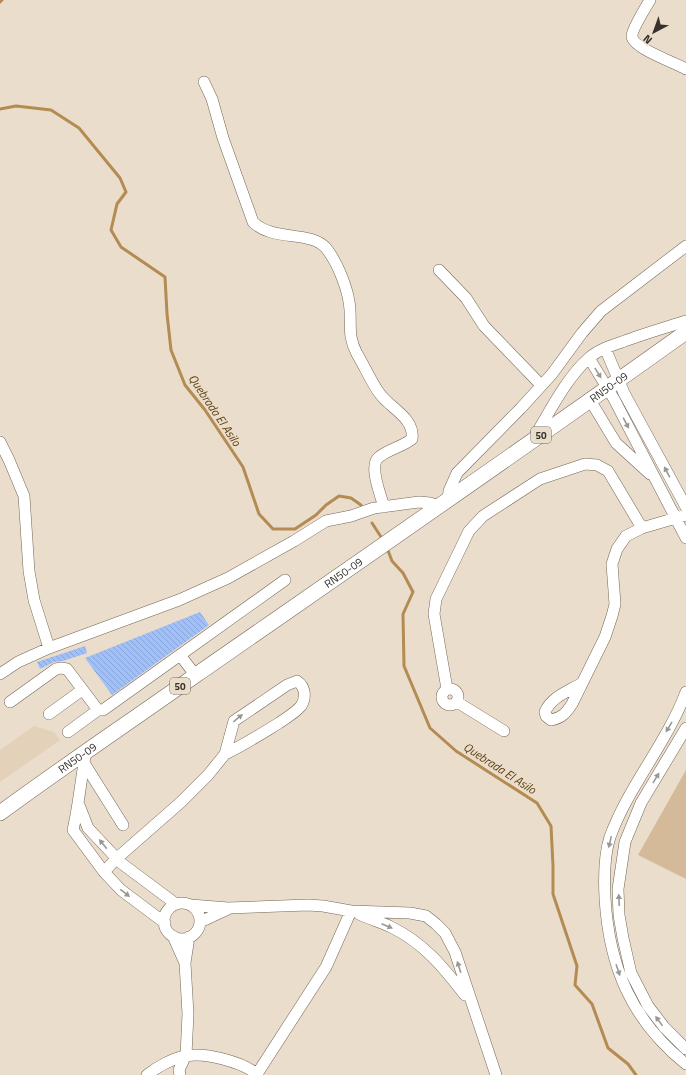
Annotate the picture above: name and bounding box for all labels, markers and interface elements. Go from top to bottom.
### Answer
north arrow [634,12,674,52]
text: N [639,31,656,48]
street label: RN50-09 [586,368,631,406]
one-way arrow [594,368,602,378]
water label: Quebrada El Asilo [184,370,247,451]
one-way arrow [623,417,629,428]
road number: 50 [531,427,551,443]
one-way arrow [664,466,671,478]
street label: RN50-09 [321,554,366,592]
road number: 50 [170,678,190,694]
one-way arrow [233,714,244,723]
one-way arrow [666,721,673,733]
water label: Quebrada El Asilo [460,737,541,799]
street label: RN50-09 [55,739,100,777]
one-way arrow [653,772,660,784]
one-way arrow [606,836,612,848]
one-way arrow [99,839,108,849]
one-way arrow [119,888,130,897]
one-way arrow [615,894,622,906]
one-way arrow [382,923,394,929]
one-way arrow [456,960,462,972]
one-way arrow [615,964,621,976]
one-way arrow [655,1016,663,1026]

